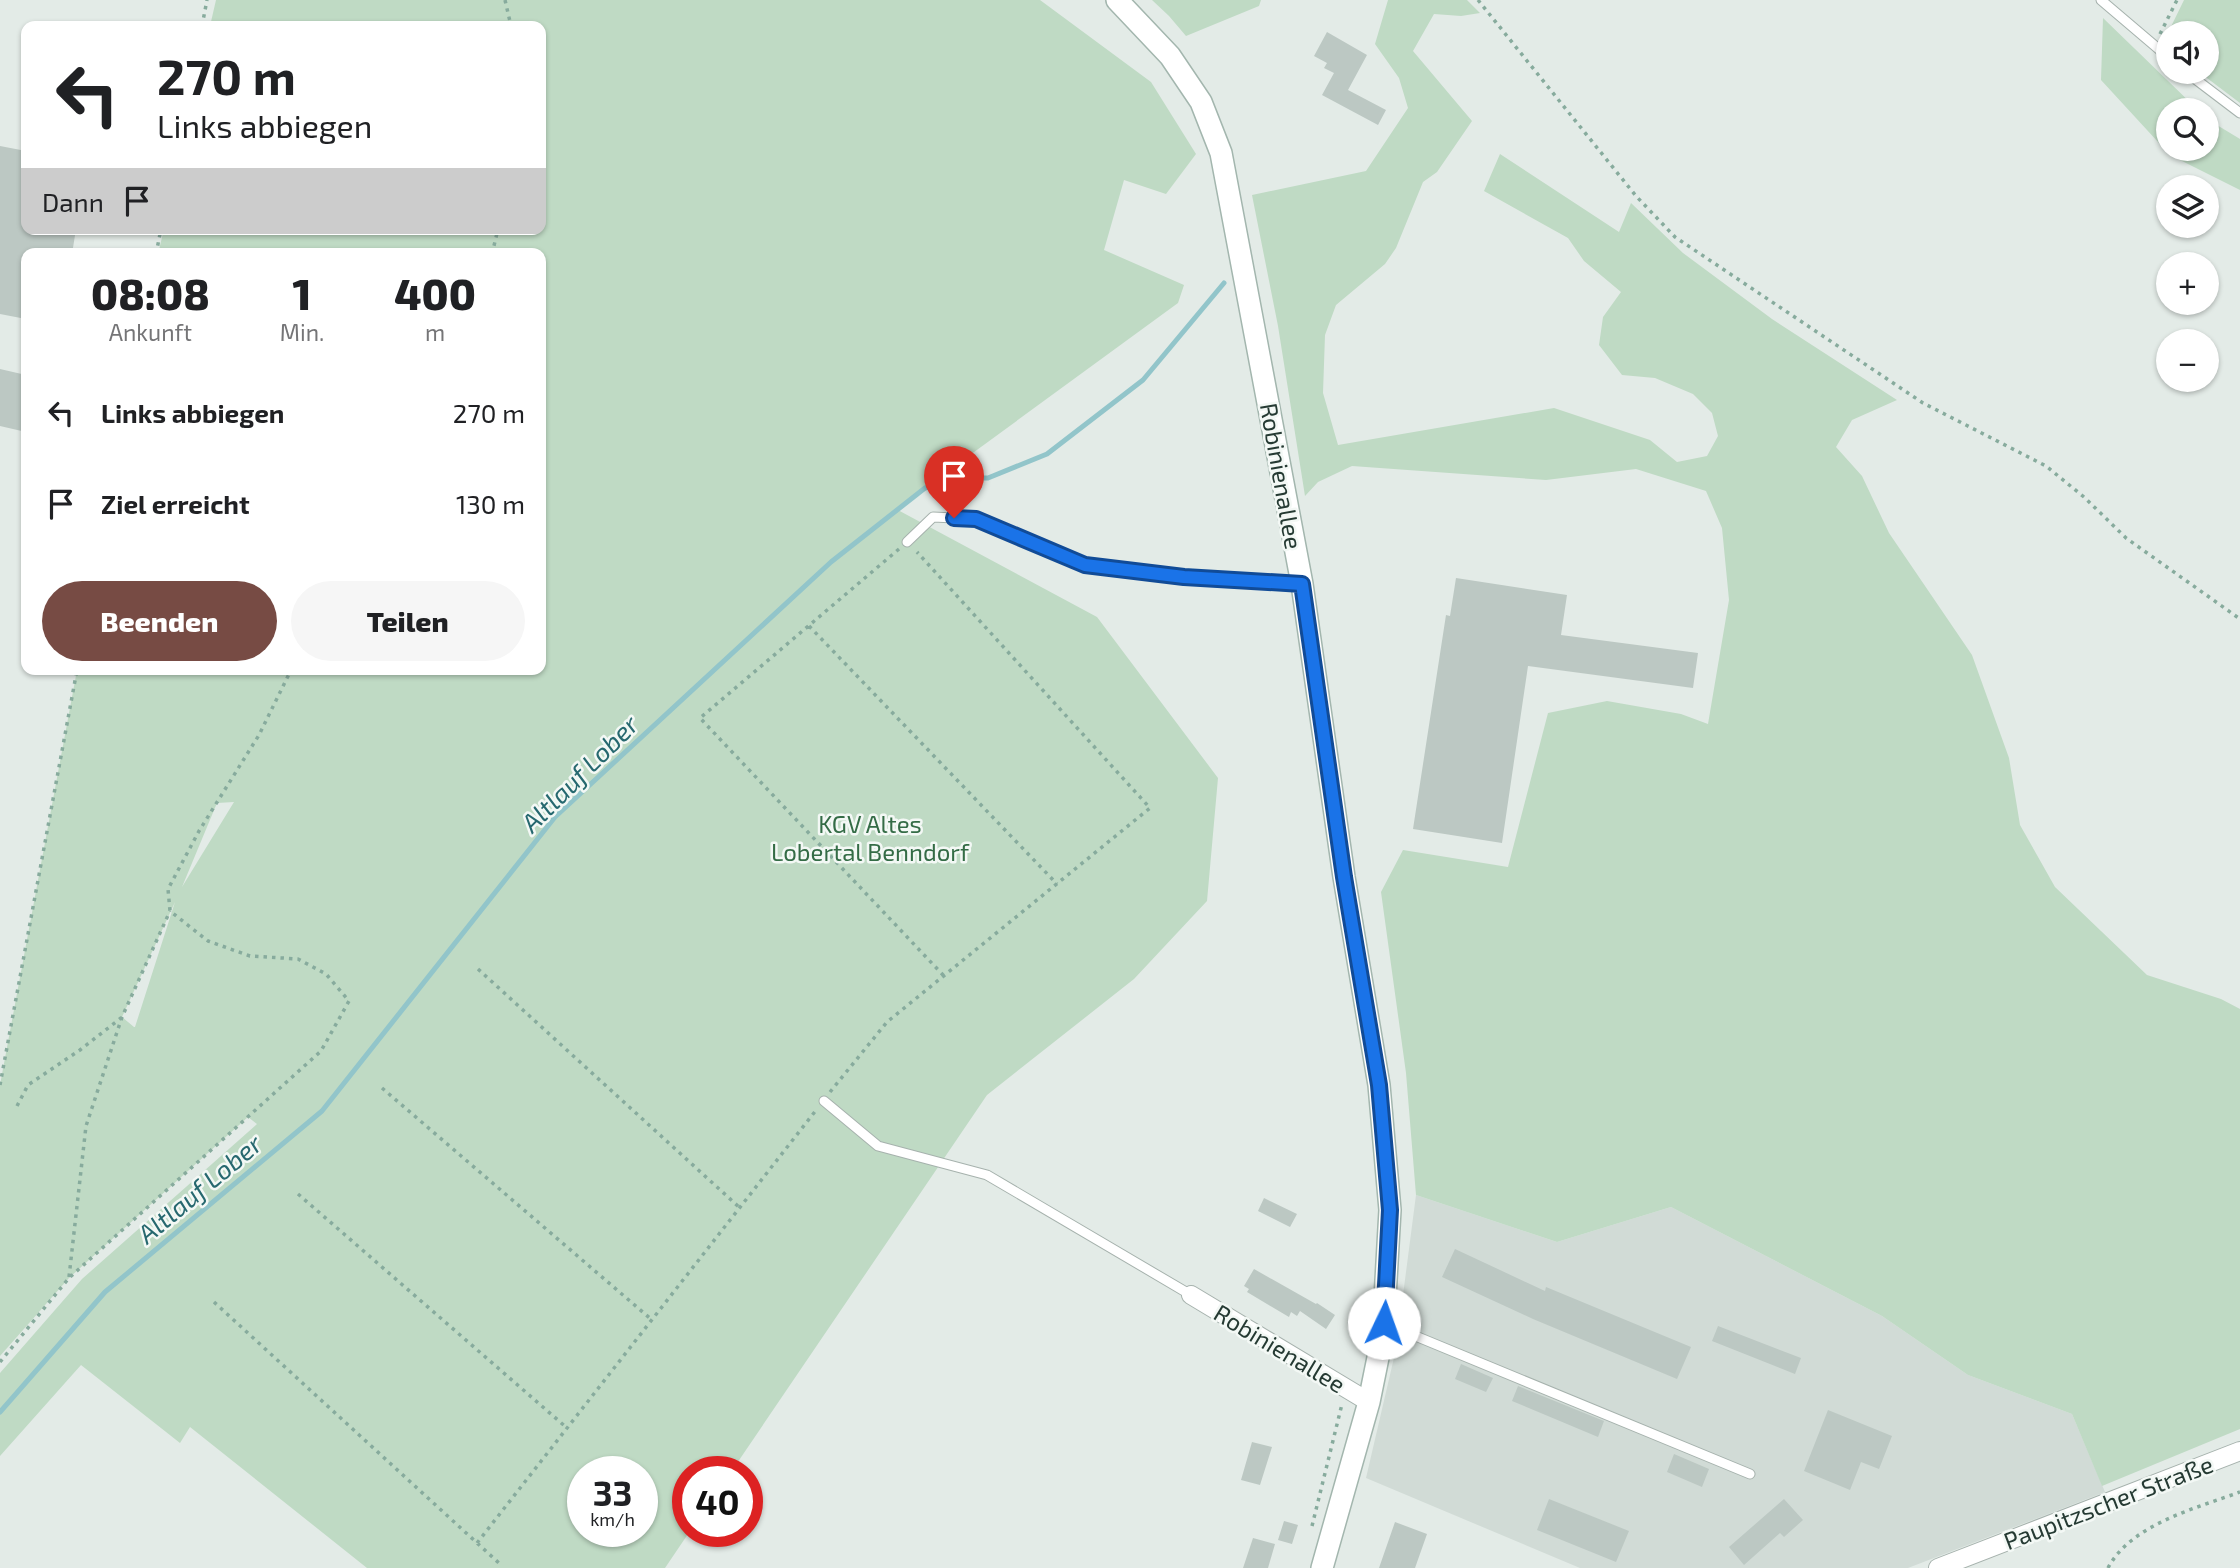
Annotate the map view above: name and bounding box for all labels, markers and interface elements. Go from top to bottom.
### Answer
map controls [2156,21,2219,392]
button: sound [2156,21,2219,84]
text: 270 m [157,46,296,105]
icon: left [42,49,133,140]
button: search [2156,98,2219,161]
text: Links abbiegen [157,106,372,144]
button: layers [2156,175,2219,238]
icon: arrive [118,182,156,220]
text: Dann [42,186,104,217]
button: + [2156,252,2219,315]
text: 08:08 [91,268,210,318]
text: 1 [293,268,312,318]
text: 400 [394,268,476,318]
text: Ankunft [109,318,192,346]
text: Min. [280,318,324,346]
text: m [425,318,445,346]
button: − [2156,329,2219,392]
icon: left [42,394,80,432]
text: Links abbiegen [101,397,285,428]
text: 270 m [453,397,525,428]
street label: Robinienallee [1255,401,1309,551]
pin [924,446,984,518]
icon: arrive [935,457,973,495]
icon: arrive [42,485,80,523]
text: Ziel erreicht [101,488,250,519]
text: 130 m [456,488,525,519]
button: Beenden [42,581,277,661]
button: Teilen [291,581,525,661]
water label: Altlauf Lober [513,708,644,839]
park label: KGV Altes Lobertal Benndorf [771,809,970,866]
water label: Altlauf Lober [130,1127,268,1250]
position arrow [1347,1286,1421,1360]
street label: Robinienallee [1209,1297,1351,1399]
street label: Paupitzscher Straße [1999,1449,2217,1555]
speed limit sign: 40 [672,1456,763,1547]
text: 33 [593,1471,632,1513]
text: km/h [590,1508,635,1530]

